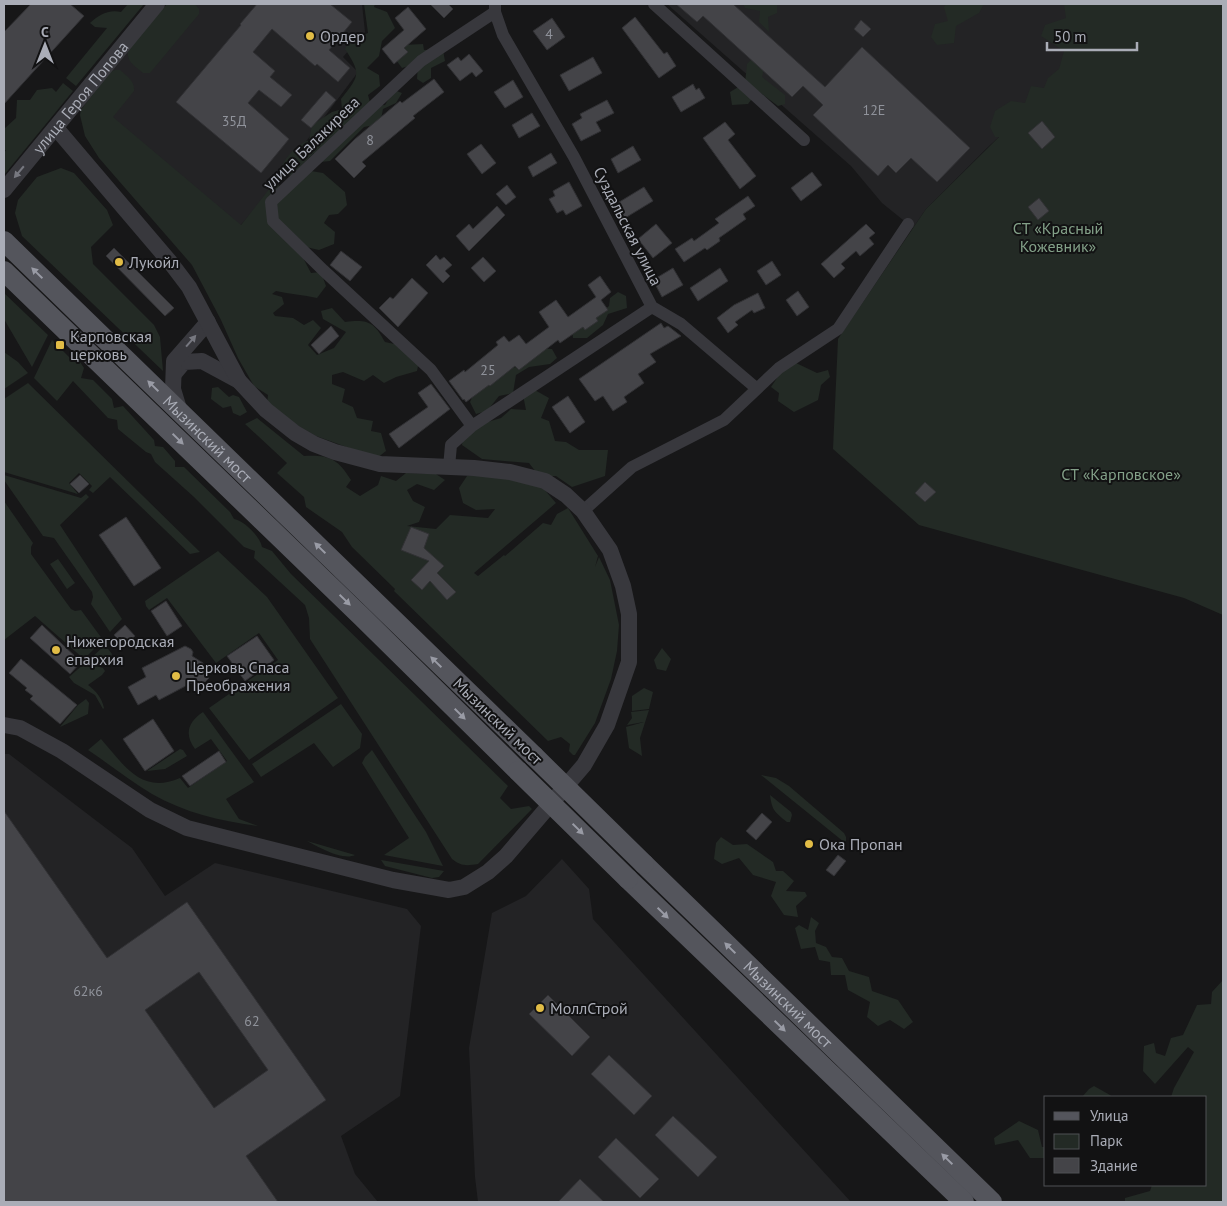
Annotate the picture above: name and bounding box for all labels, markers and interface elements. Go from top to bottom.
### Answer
north arrow [20,20,70,70]
scale bar [1047,20,1137,52]
text: С [41,23,49,41]
house number: 4 [545,25,553,43]
place label: Ордер [320,26,365,46]
text: 50 m [1054,27,1087,46]
marker: Ордер [304,30,316,42]
street label: улица Героя Попова [28,37,132,158]
street label: улица Балакирева [258,92,364,194]
house number: 12Е [863,101,885,119]
house number: 35Д [222,112,246,130]
house number: 8 [366,131,374,149]
street label: Суздальская улица [589,163,667,289]
one-way arrow [13,166,24,179]
park label: СТ «Красный Кожевник» [1013,218,1103,256]
place label: Лукойл [128,252,179,272]
marker: Лукойл [113,256,125,268]
one-way arrow [31,267,43,279]
place label: Карповская церковь [70,326,152,364]
one-way arrow [185,336,197,348]
marker: Карповская церковь [54,339,66,351]
house number: 25 [480,361,496,379]
one-way arrow [147,381,159,393]
street label: Мызинский мост [159,391,257,487]
one-way arrow [171,432,183,444]
park label: СТ «Карповское» [1061,464,1181,484]
one-way arrow [314,543,326,555]
one-way arrow [338,594,350,606]
place label: Нижегородская епархия [66,631,174,669]
marker: Нижегородская епархия [50,644,62,656]
one-way arrow [431,656,443,668]
place label: Церковь Спаса Преображения [186,657,290,695]
marker: Церковь Спаса Преображения [170,670,182,682]
street label: Мызинский мост [449,673,547,769]
one-way arrow [454,708,466,720]
one-way arrow [571,823,583,835]
place label: Ока Пропан [819,834,903,854]
marker: Ока Пропан [803,838,815,850]
one-way arrow [657,907,669,919]
one-way arrow [725,942,737,954]
street label: Мызинский мост [739,956,837,1052]
house number: 62к6 [73,982,103,1000]
place label: МоллСтрой [550,998,628,1018]
marker: МоллСтрой [534,1002,546,1014]
house number: 62 [244,1012,260,1030]
one-way arrow [774,1019,786,1031]
legend [1044,1096,1207,1186]
text: Улица [1090,1106,1128,1125]
text: Парк [1090,1131,1123,1150]
one-way arrow [941,1153,953,1165]
text: Здание [1090,1156,1138,1175]

